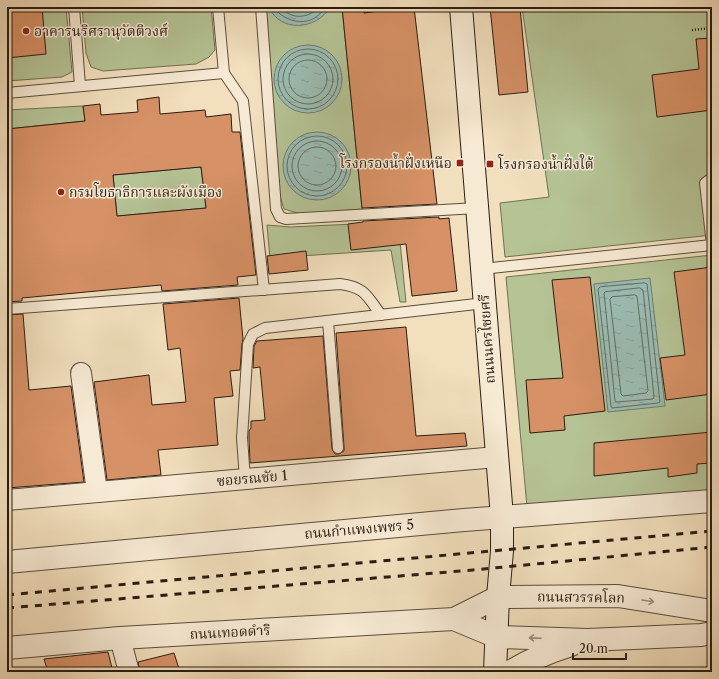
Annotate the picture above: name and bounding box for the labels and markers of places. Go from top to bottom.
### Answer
place label: อาคารนริศรานุวัดติวงศ์ [34,22,168,40]
marker: อาคารนริศรานุวัดติวงศ์ [21,26,31,36]
place label: โรงกรองน้ำฝั่งเหนือ [338,153,452,172]
place label: โรงกรองน้ำฝั่งใต้ [497,154,594,173]
marker: โรงกรองน้ำฝั่งเหนือ [455,158,465,168]
marker: โรงกรองน้ำฝั่งใต้ [485,159,495,169]
place label: กรมโยธาธิการและผังเมือง [69,182,222,201]
marker: กรมโยธาธิการและผังเมือง [56,187,66,197]

